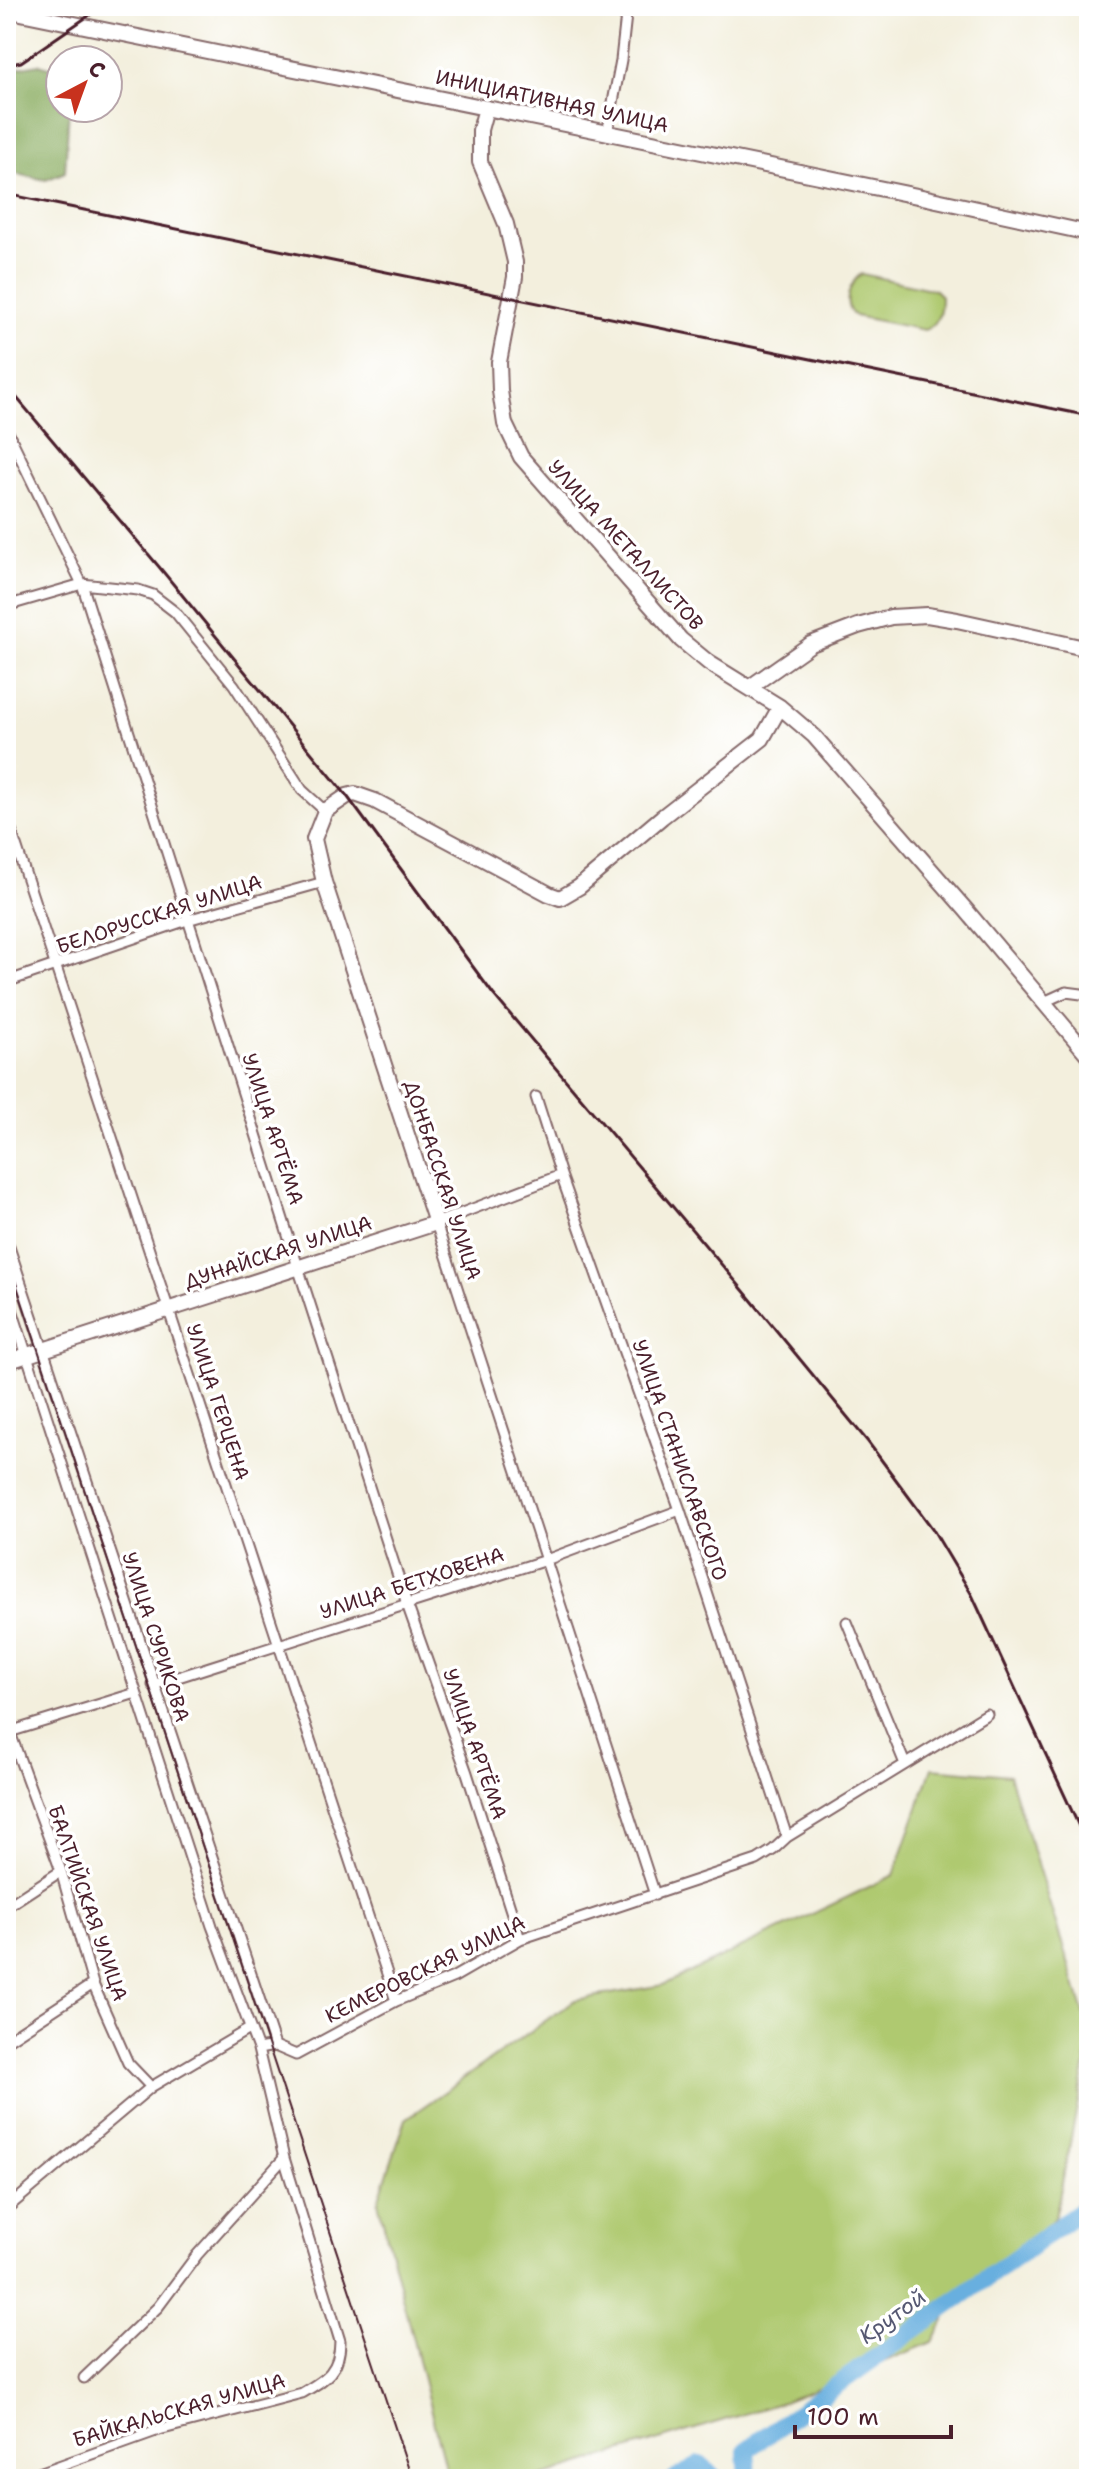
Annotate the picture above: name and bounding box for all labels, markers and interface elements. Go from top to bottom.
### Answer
north arrow [44,44,124,124]
text: С [82,54,111,85]
street label: ИНИЦИАТИВНАЯ УЛИЦА [433,64,671,138]
street label: УЛИЦА МЕТАЛЛИСТОВ [542,454,710,636]
street label: БЕЛОРУССКАЯ УЛИЦА [53,868,265,960]
street label: УЛИЦА АРТЁМА [236,1050,310,1208]
street label: ДОНБАССКАЯ УЛИЦА [398,1077,488,1283]
street label: ДУНАЙСКАЯ УЛИЦА [181,1209,375,1295]
street label: УЛИЦА ГЕРЦЕНА [180,1320,256,1484]
street label: УЛИЦА СТАНИСЛАВСКОГО [626,1336,734,1584]
street label: УЛИЦА БЕТХОВЕНА [317,1541,507,1625]
street label: УЛИЦА СУРИКОВА [116,1549,196,1725]
street label: УЛИЦА АРТЁМА [437,1665,513,1823]
street label: БАЛТИЙСКАЯ УЛИЦА [42,1802,134,2004]
street label: КЕМЕРОВСКАЯ УЛИЦА [321,1909,529,2029]
water label: Крутой [853,2282,932,2351]
street label: БАЙКАЛЬСКАЯ УЛИЦА [70,2367,288,2453]
scale bar [795,2389,951,2439]
text: 100 m [807,2401,879,2433]

